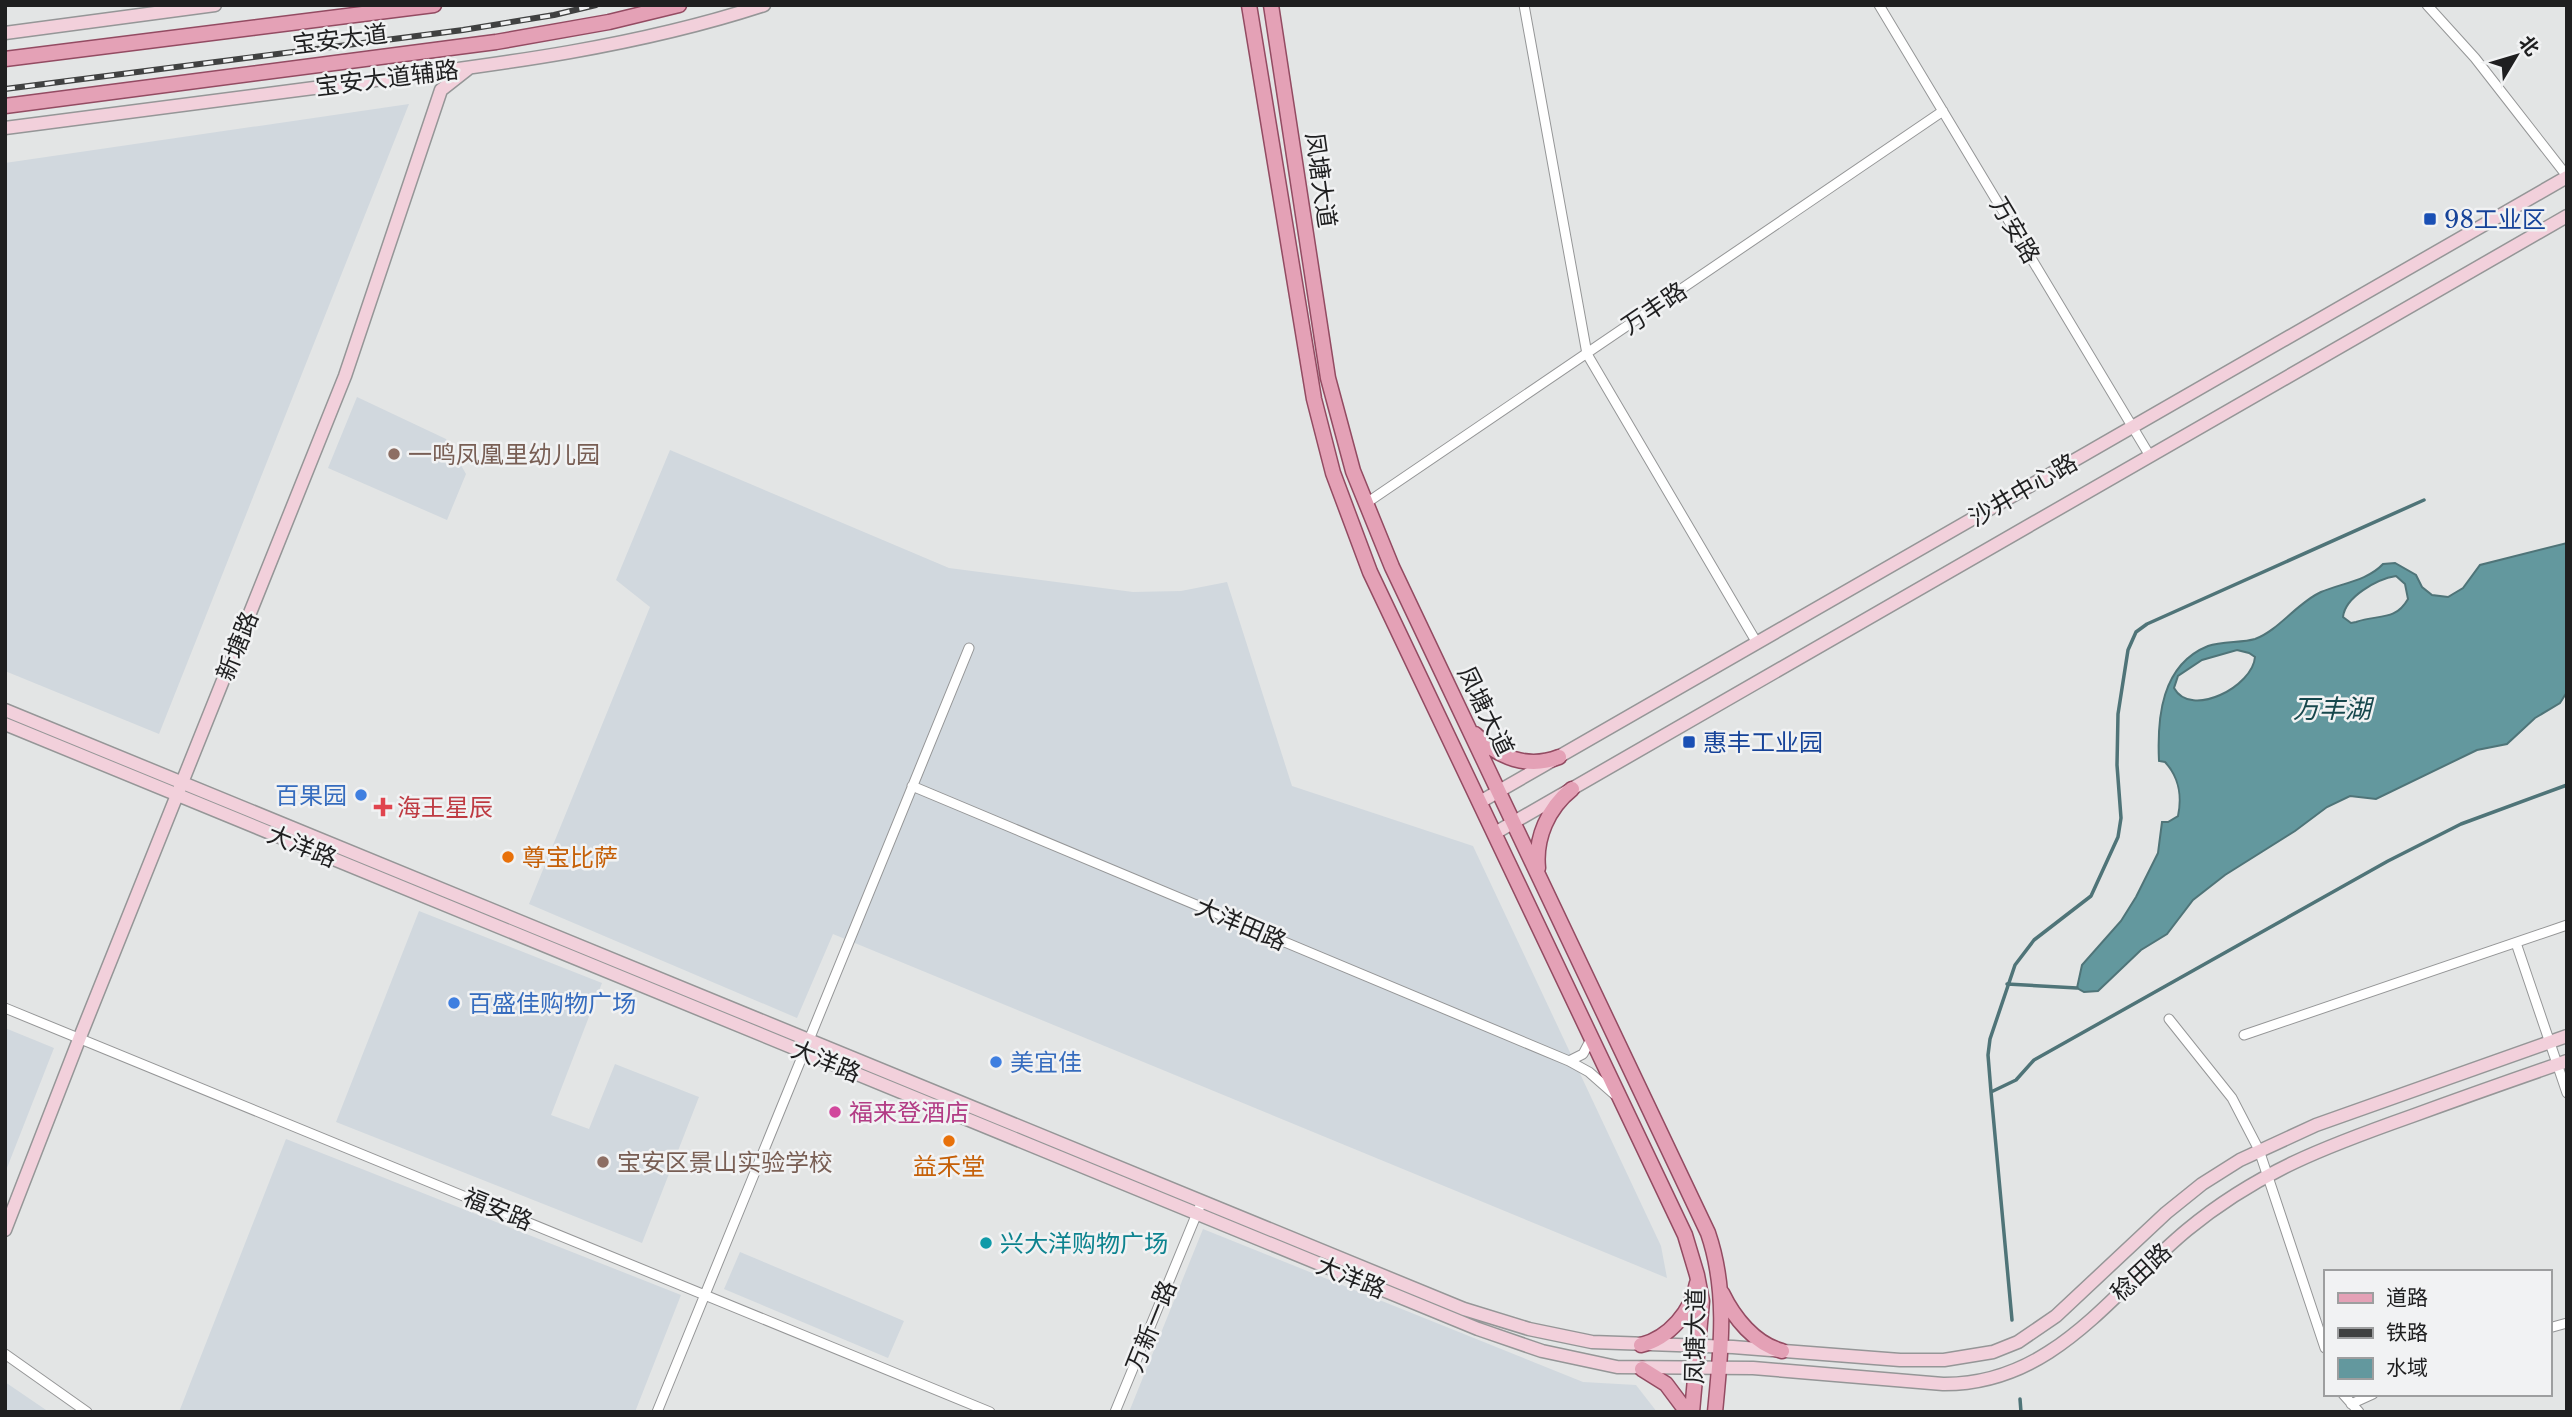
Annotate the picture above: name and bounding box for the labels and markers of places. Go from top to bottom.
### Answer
place label: 98工业区 [2444,205,2546,234]
marker: 98工业区 [2422,211,2438,227]
place label: 一鸣凤凰里幼儿园 [408,440,600,469]
marker: 一鸣凤凰里幼儿园 [386,446,402,462]
place label: 惠丰工业园 [1703,728,1823,757]
marker: 惠丰工业园 [1681,734,1697,750]
place label: 百果园 [275,781,347,810]
marker: 百果园 [353,787,369,803]
place label: 海王星辰 [397,793,493,822]
marker: 海王星辰 [375,799,391,815]
place label: 尊宝比萨 [522,843,618,872]
marker: 尊宝比萨 [500,849,516,865]
place label: 百盛佳购物广场 [468,989,636,1018]
marker: 百盛佳购物广场 [446,995,462,1011]
place label: 美宜佳 [1010,1048,1082,1077]
marker: 美宜佳 [988,1054,1004,1070]
place label: 福来登酒店 [849,1098,969,1127]
marker: 福来登酒店 [827,1104,843,1120]
marker: 益禾堂 [941,1133,957,1149]
place label: 宝安区景山实验学校 [617,1148,833,1177]
place label: 益禾堂 [913,1152,985,1181]
marker: 宝安区景山实验学校 [595,1154,611,1170]
place label: 兴大洋购物广场 [1000,1229,1168,1258]
marker: 兴大洋购物广场 [978,1235,994,1251]

